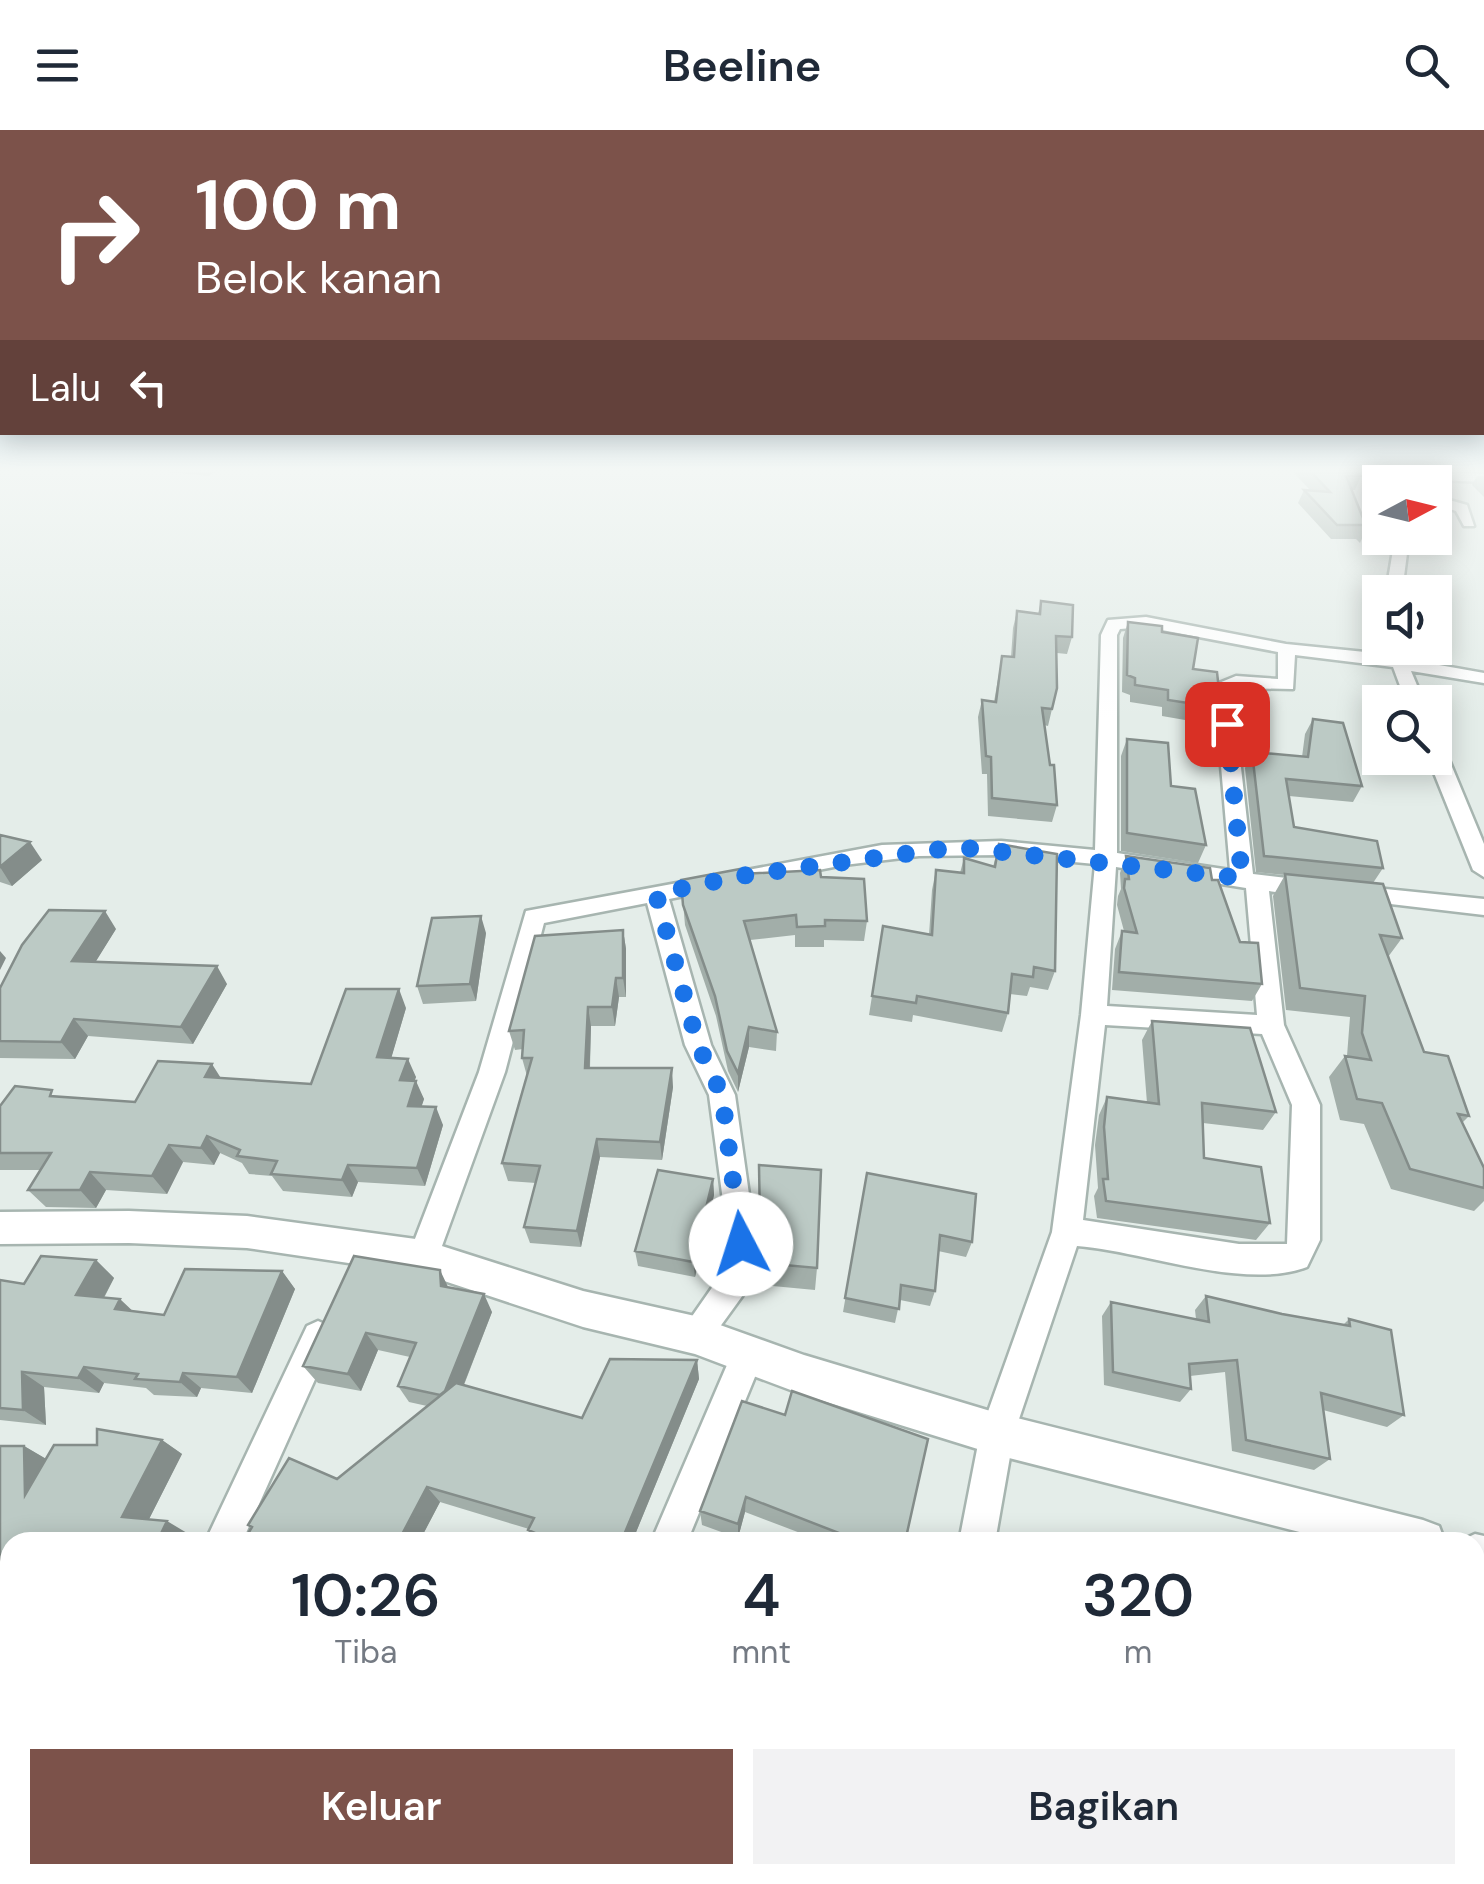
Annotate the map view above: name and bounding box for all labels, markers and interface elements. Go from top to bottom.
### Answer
text: Beeline [663,36,821,95]
icon: menu [30,38,85,93]
icon: search [1399,38,1454,93]
text: 100 m [195,160,401,251]
icon: right [30,170,160,300]
text: Belok kanan [195,248,442,307]
icon: left [121,360,176,415]
text: Lalu [30,363,101,413]
north arrow [1362,465,1452,555]
map controls [1362,465,1452,775]
button: sound [1362,575,1452,665]
pin [1185,682,1270,767]
button: search [1362,685,1452,775]
icon: arrive [1200,697,1255,752]
position arrow [689,1192,793,1296]
text: 10:26 [291,1556,441,1635]
text: 4 [742,1556,780,1635]
text: 320 [1082,1556,1194,1635]
text: Tiba [334,1631,397,1673]
text: mnt [732,1631,791,1673]
text: m [1124,1631,1152,1673]
button: Keluar [30,1749,733,1864]
button: Bagikan [753,1749,1455,1864]

